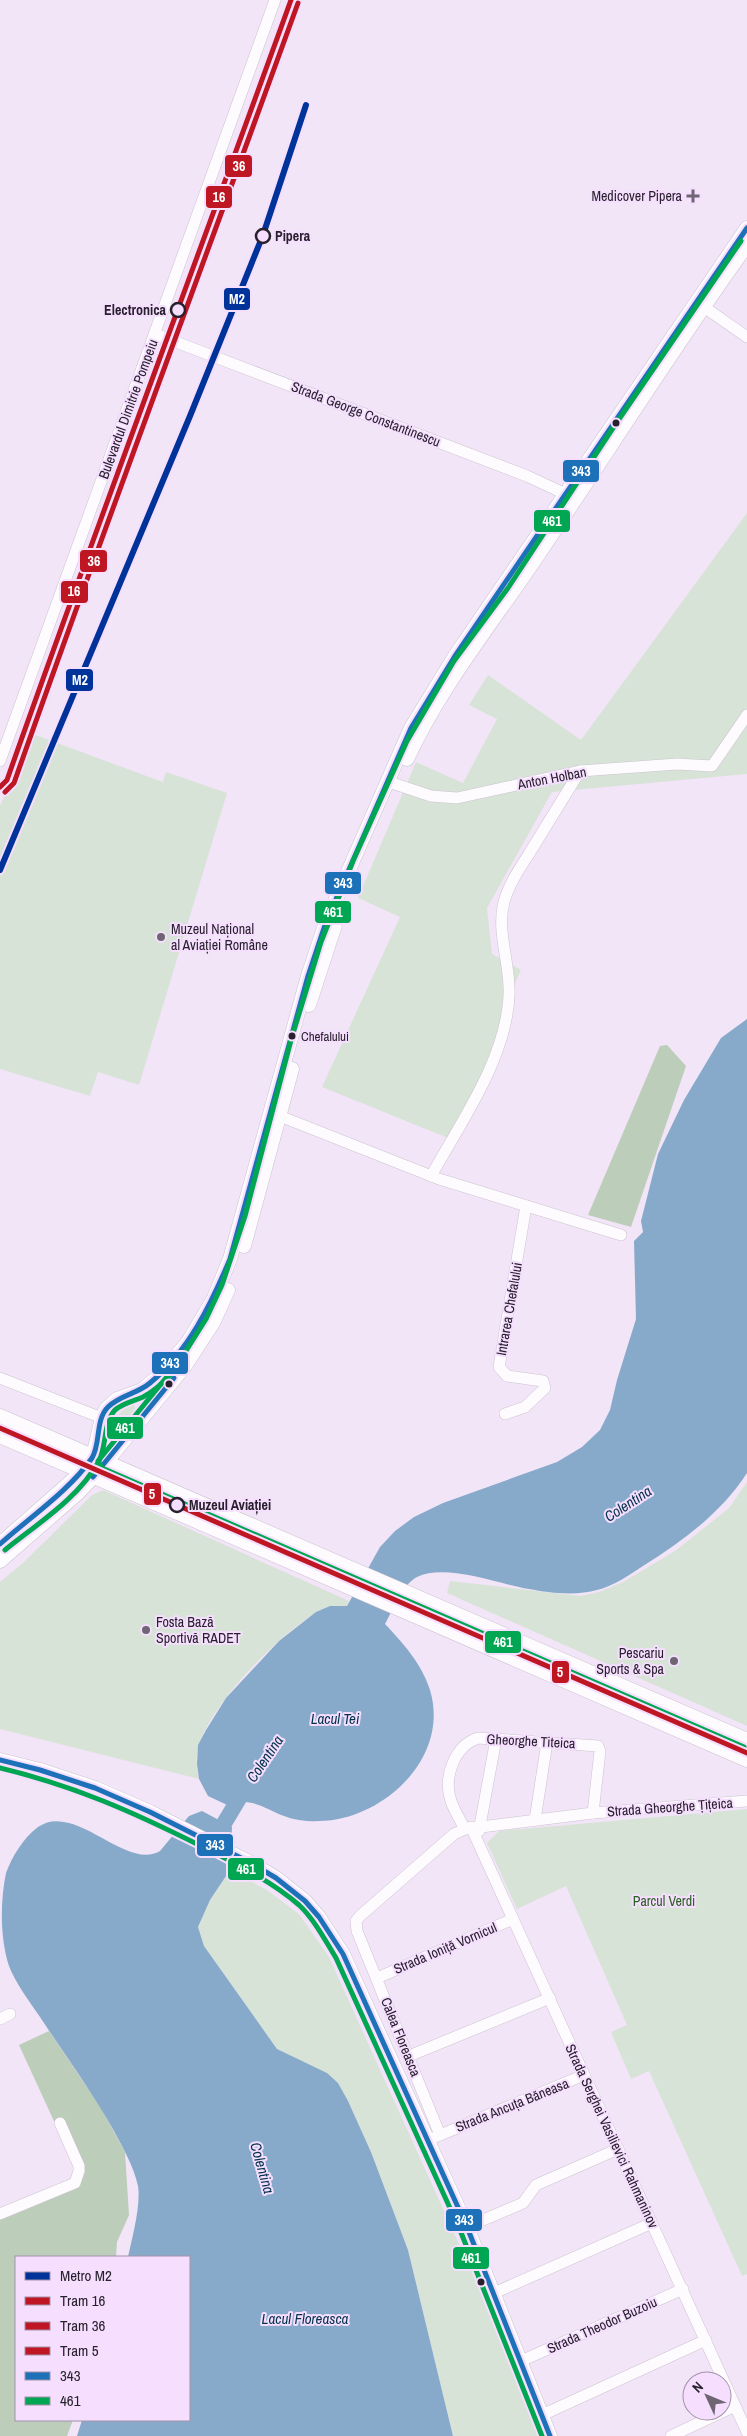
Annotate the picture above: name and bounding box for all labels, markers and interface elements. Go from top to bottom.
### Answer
line badge: 36 [224,154,253,178]
text: 36 [233,157,245,175]
line badge: 16 [205,185,233,209]
place label: Medicover Pipera [591,187,683,205]
text: 16 [213,188,225,206]
marker: Medicover Pipera [686,189,700,203]
place label: Pipera [275,227,311,245]
marker: Pipera [255,228,271,244]
line badge: M2 [223,287,251,311]
text: M2 [229,290,245,308]
place label: Electronica [104,301,167,319]
marker: Electronica [170,302,186,318]
street label: Bulevardul Dimitrie Pompeiu [94,337,162,481]
street label: Strada George Constantinescu [289,377,443,451]
unlabelled marker [611,418,621,428]
line badge: 343 [562,459,600,483]
text: 343 [571,462,591,480]
line badge: 461 [533,509,571,533]
text: 461 [542,512,562,530]
line badge: 36 [79,549,108,573]
text: 36 [88,552,100,570]
line badge: 16 [60,580,89,604]
text: 16 [68,582,80,600]
line badge: M2 [65,668,94,692]
text: M2 [72,671,88,689]
street label: Anton Holban [515,763,588,794]
line badge: 343 [324,871,362,895]
text: 343 [333,874,353,892]
line badge: 461 [314,900,352,924]
text: 461 [323,903,343,921]
place label: Muzeul Național al Aviației Române [171,920,268,954]
marker: Muzeul Național al Aviației Române [155,931,167,943]
place label: Chefalului [301,1028,349,1045]
marker: Chefalului [287,1031,297,1041]
street label: Intrarea Chefalului [492,1261,526,1357]
line badge: 343 [151,1351,189,1375]
text: 343 [160,1354,180,1372]
unlabelled marker [164,1379,174,1389]
line badge: 461 [106,1416,144,1440]
text: 461 [115,1419,135,1437]
water label: Colentina [600,1480,656,1527]
line badge: 5 [143,1482,162,1506]
text: 5 [149,1485,156,1503]
place label: Muzeul Aviației [189,1496,271,1515]
marker: Muzeul Aviației [169,1497,185,1513]
place label: Fosta Bază Sportivă RADET [156,1613,241,1647]
marker: Fosta Bază Sportivă RADET [140,1624,152,1636]
line badge: 461 [484,1630,522,1654]
text: 461 [493,1633,513,1651]
place label: Pescariu Sports & Spa [596,1644,665,1678]
marker: Pescariu Sports & Spa [668,1655,680,1667]
line badge: 5 [551,1660,570,1684]
text: 5 [557,1663,564,1681]
water label: Lacul Tei [311,1708,360,1729]
street label: Gheorghe Titeica [486,1730,576,1752]
water label: Colentina [241,1731,288,1786]
street label: Strada Gheorghe Țițeica [607,1794,734,1820]
line badge: 343 [196,1833,234,1857]
text: 343 [205,1836,225,1854]
line badge: 461 [227,1857,265,1881]
text: 461 [236,1860,256,1878]
park label: Parcul Verdi [633,1892,695,1910]
street label: Strada Ioniță Vornicul [391,1918,499,1978]
street label: Calea Floreasca [377,1995,425,2080]
street label: Strada Serghei Vasilievici Rahmaninov [561,2041,663,2231]
street label: Strada Ancuța Băneasa [453,2074,572,2136]
water label: Colentina [245,2140,280,2196]
line badge: 343 [445,2208,483,2232]
text: 343 [454,2211,474,2229]
line badge: 461 [452,2246,490,2270]
text: 461 [461,2249,481,2267]
legend [15,2256,190,2421]
text: Metro M2 [60,2265,112,2286]
unlabelled marker [476,2277,486,2287]
text: Tram 16 [60,2290,106,2311]
street label: Strada Theodor Buzoiu [544,2293,660,2357]
water label: Lacul Floreasca [262,2308,349,2329]
text: Tram 36 [60,2315,106,2336]
text: Tram 5 [60,2340,99,2361]
text: 343 [60,2365,81,2386]
north arrow [682,2371,732,2421]
text: N [688,2378,707,2396]
text: 461 [60,2390,81,2411]

